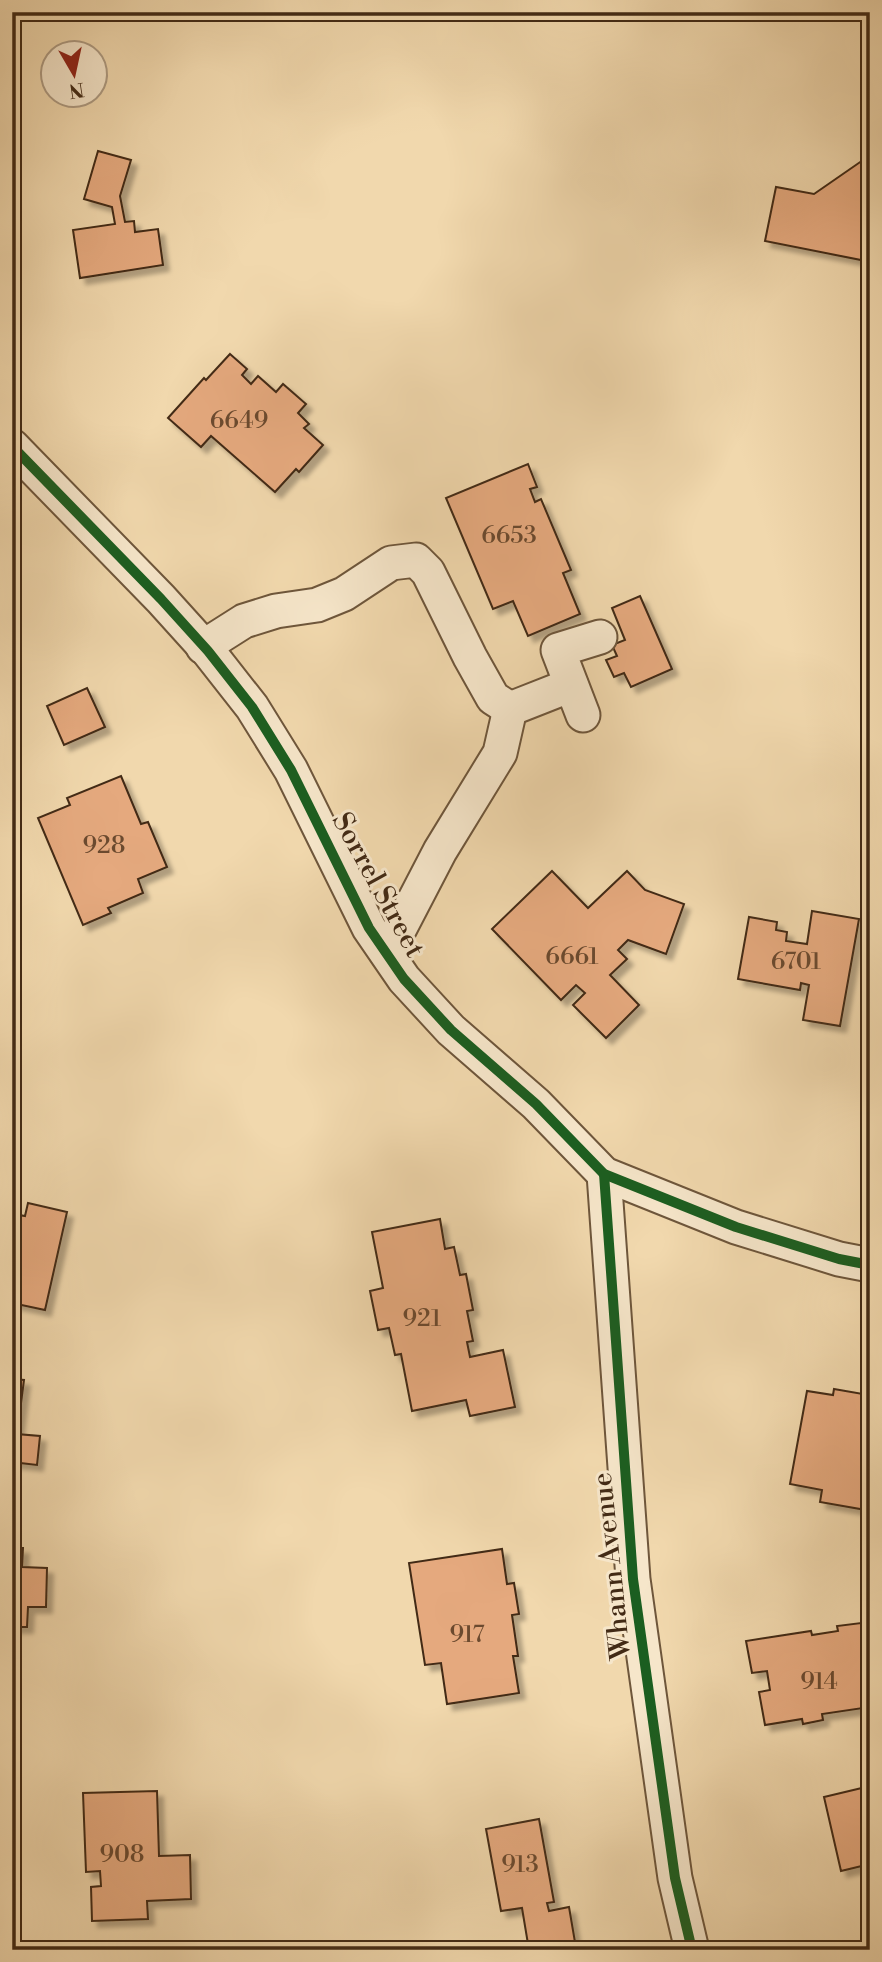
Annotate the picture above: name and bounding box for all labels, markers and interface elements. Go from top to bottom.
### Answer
north arrow [38,38,108,108]
text: N [67,77,86,103]
house number: 6649 [210,406,268,436]
house number: 6653 [481,521,537,551]
street label: Sorrel Street [324,806,432,964]
house number: 928 [83,831,125,861]
house number: 6661 [545,942,599,972]
house number: 6701 [771,947,822,977]
house number: 921 [403,1304,442,1334]
street label: Whann Avenue [585,1471,639,1662]
house number: 917 [450,1620,484,1650]
house number: 914 [800,1667,838,1697]
house number: 908 [99,1840,145,1870]
house number: 913 [501,1850,539,1880]

